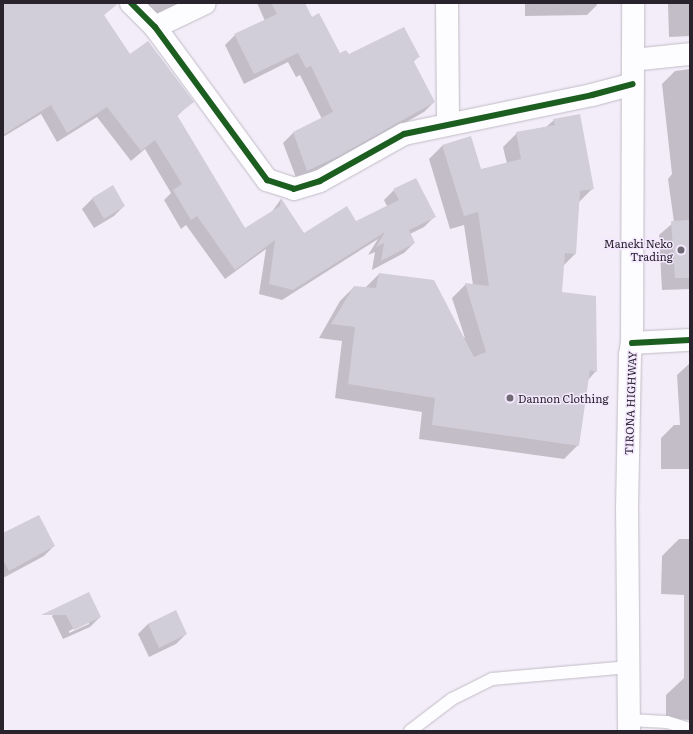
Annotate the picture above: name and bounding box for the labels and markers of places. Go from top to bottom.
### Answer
place label: Maneki Neko Trading [604,237,673,263]
marker: Maneki Neko Trading [676,245,686,255]
place label: Dannon Clothing [518,391,609,405]
marker: Dannon Clothing [505,393,515,403]

